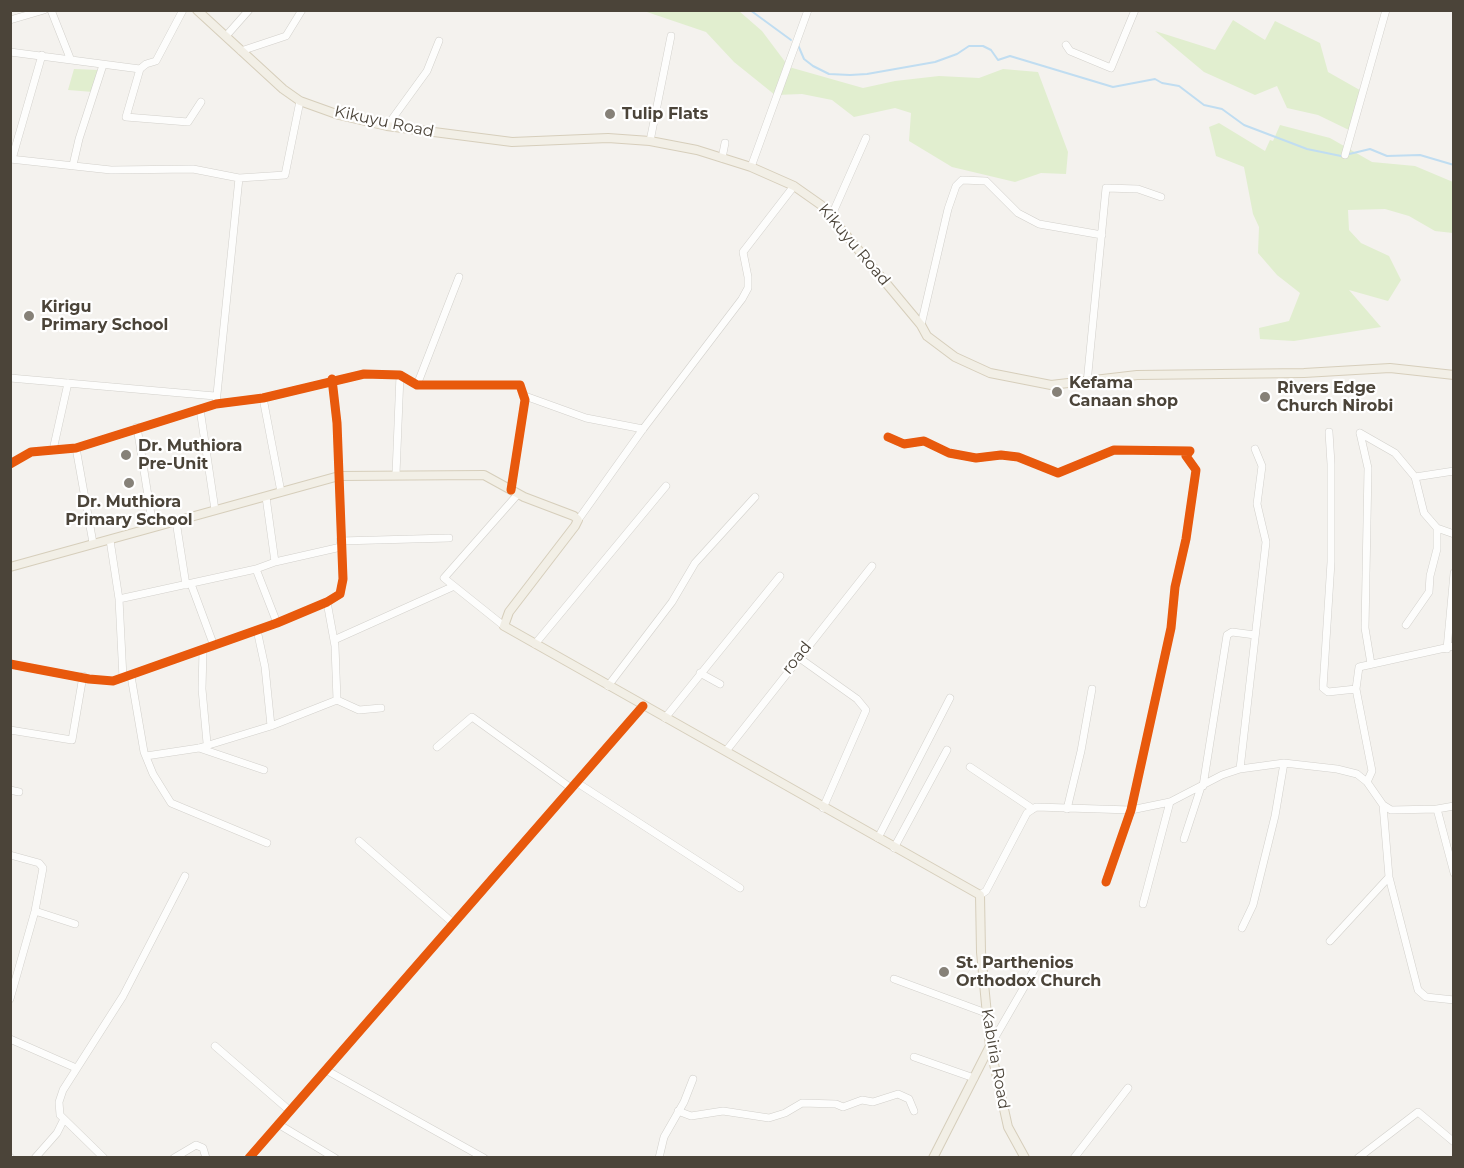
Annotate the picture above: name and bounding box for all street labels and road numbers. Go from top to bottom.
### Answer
street label: Kikuyu Road [332,102,436,142]
street label: Kikuyu Road [814,200,894,290]
street label: road [778,638,816,678]
street label: Kabiria Road [977,1007,1013,1111]

